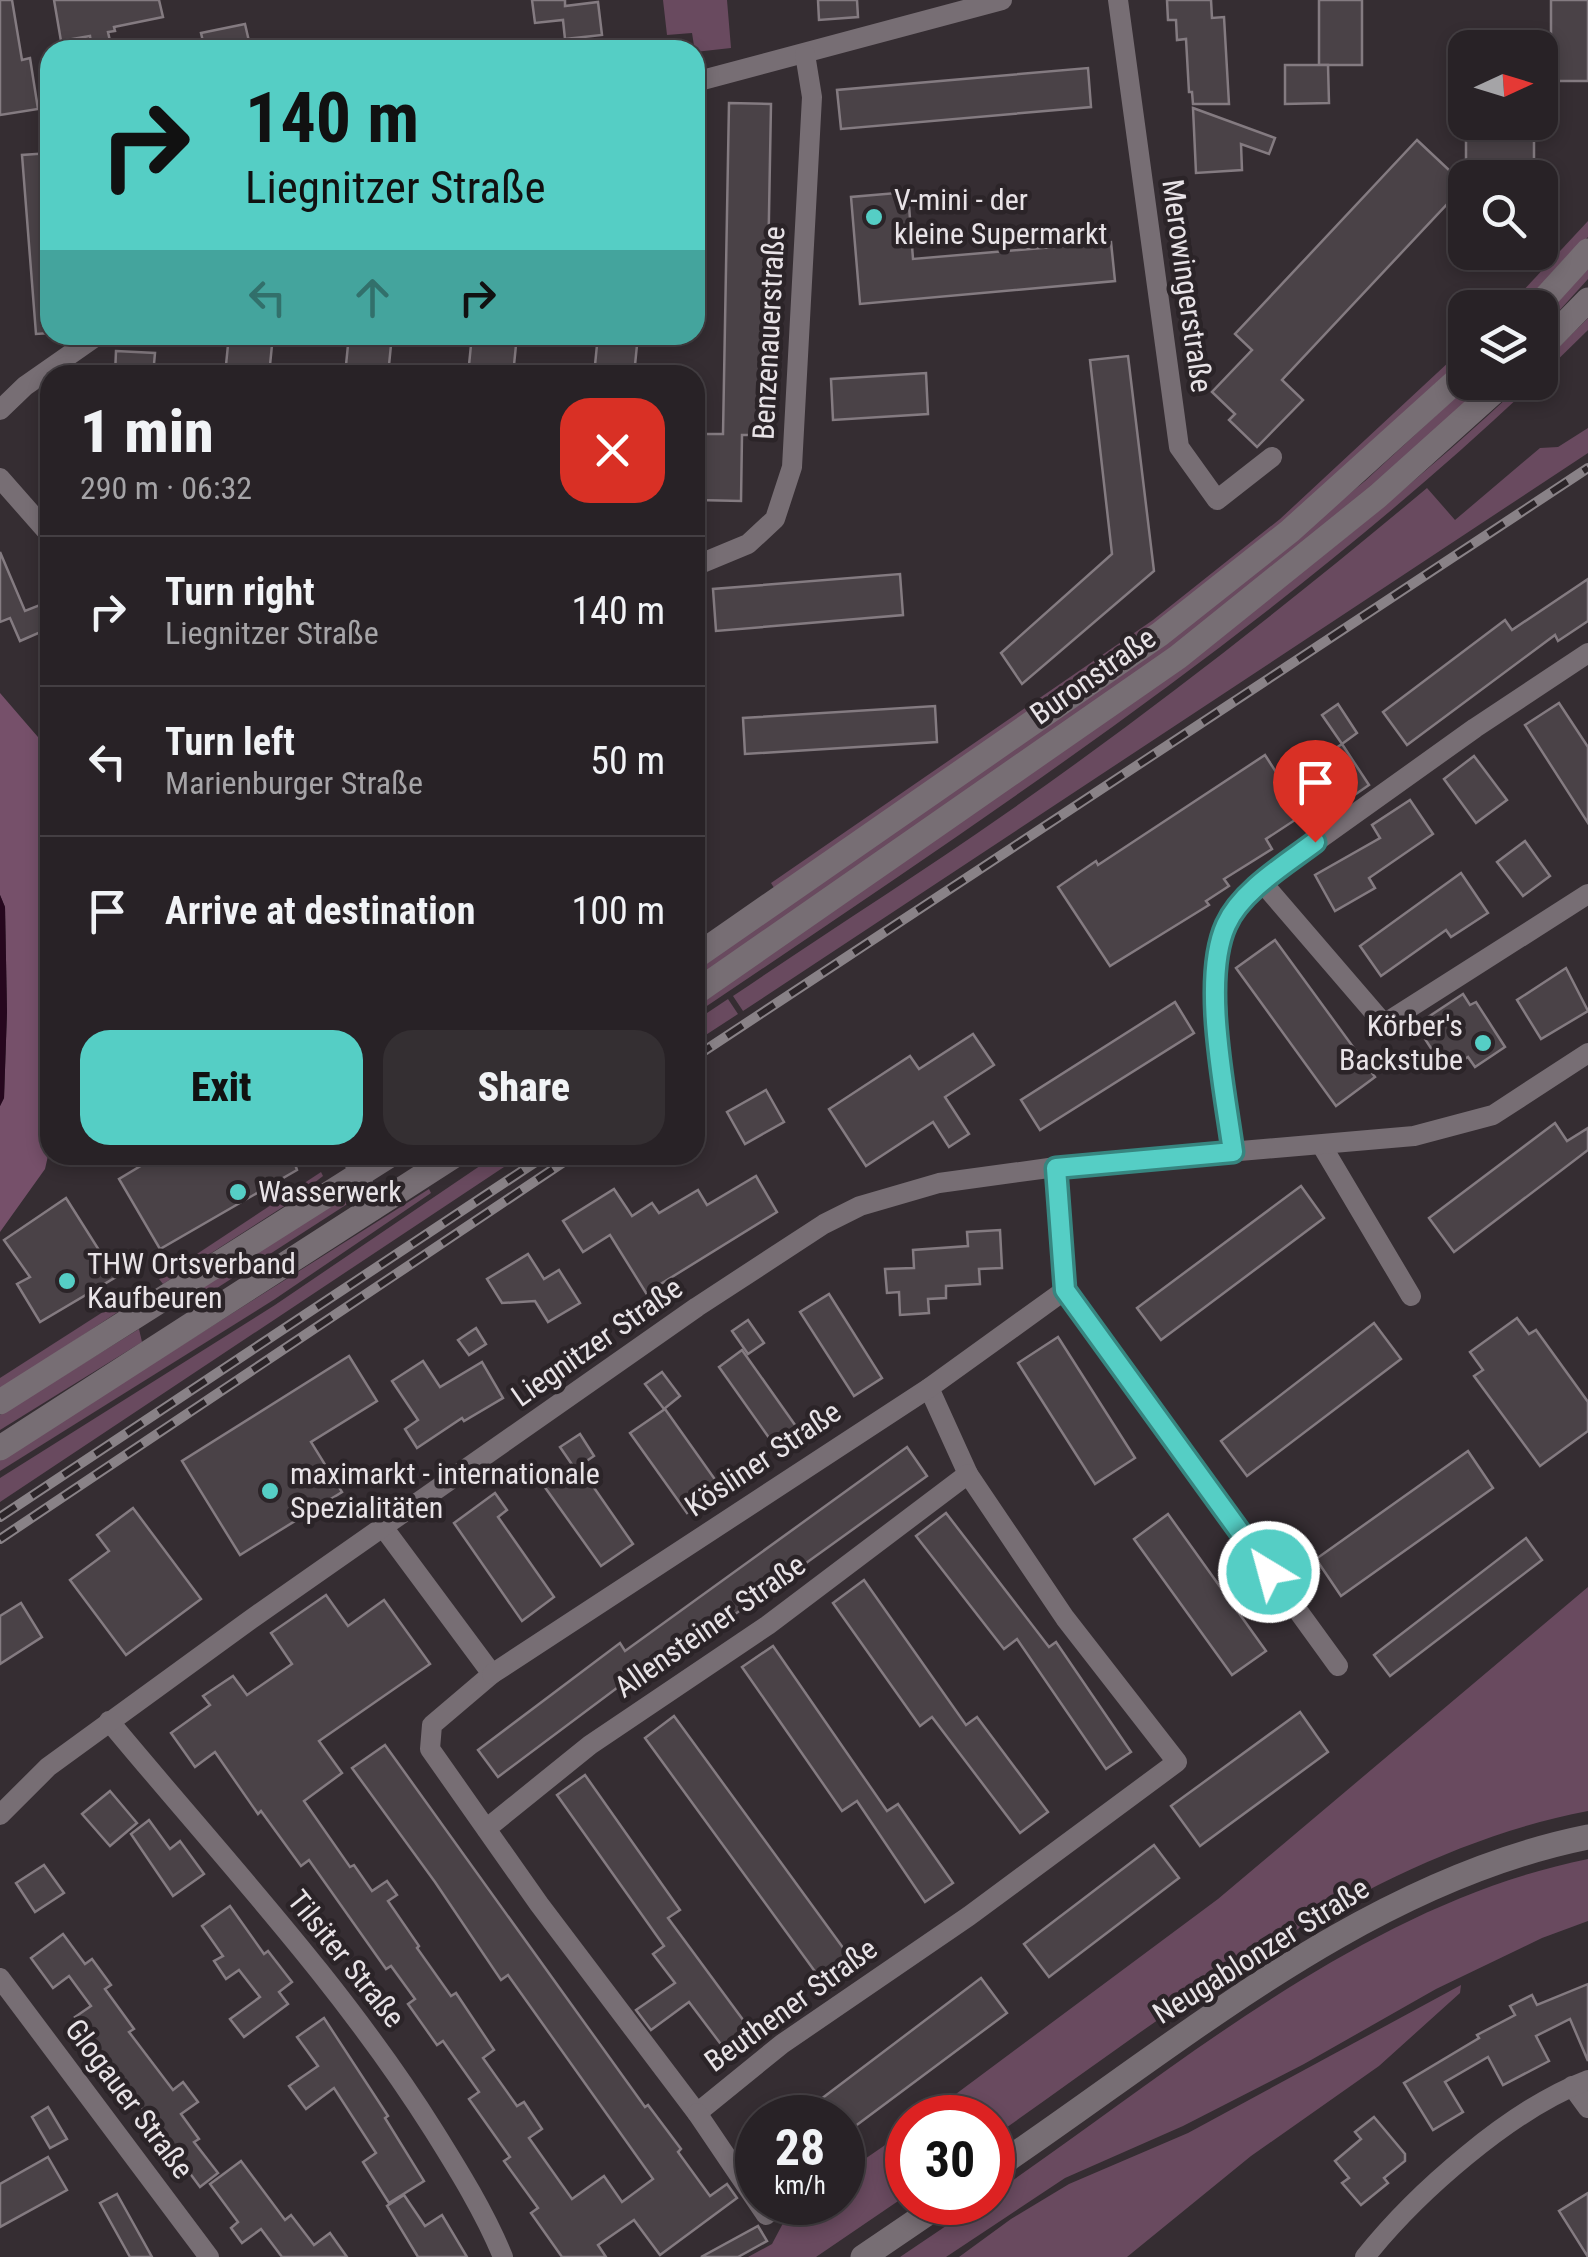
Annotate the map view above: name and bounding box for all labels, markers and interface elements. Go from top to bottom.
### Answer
north arrow [1448,30,1558,140]
map controls [1448,30,1558,400]
text: 140 m [245,77,419,159]
icon: right [80,80,210,210]
button: search [1448,160,1558,270]
text: Liegnitzer Straße [245,161,546,214]
street label: Merowingerstraße [1155,177,1220,395]
place label: V-mini - der kleine Supermarkt [894,182,1107,251]
marker: V-mini - der kleine Supermarkt [863,206,885,228]
street label: Benzenauerstraße [745,225,792,441]
icon: left [240,270,295,325]
icon: ahead [345,270,400,325]
icon: right [450,270,505,325]
button: layers [1448,290,1558,400]
text: 1 min [80,396,214,467]
button: close [560,398,665,503]
text: 290 m · 06:32 [80,469,252,507]
text: Turn right [165,570,315,614]
icon: right [80,584,135,639]
text: 140 m [571,589,665,633]
text: Liegnitzer Straße [165,614,379,652]
street label: Buronstraße [1023,620,1162,731]
text: Turn left [165,720,295,764]
icon: left [80,734,135,789]
text: 50 m [590,739,665,783]
pin [1273,740,1358,843]
icon: arrive [1288,755,1343,810]
text: Marienburger Straße [165,764,423,802]
icon: arrive [80,884,135,939]
text: Arrive at destination [165,889,475,933]
text: 100 m [571,889,665,933]
place label: Körber's Backstube [1339,1008,1463,1077]
button: Exit [80,1030,363,1145]
button: Share [383,1030,665,1145]
marker: Körber's Backstube [1472,1032,1494,1054]
place label: Wasserwerk [258,1174,402,1209]
marker: Wasserwerk [227,1181,249,1203]
place label: THW Ortsverband Kaufbeuren [87,1246,296,1315]
marker: THW Ortsverband Kaufbeuren [56,1270,78,1292]
street label: Liegnitzer Straße [505,1270,689,1413]
street label: Kösliner Straße [678,1394,847,1523]
place label: maximarkt - internationale Spezialitäten [290,1456,600,1525]
marker: maximarkt - internationale Spezialitäten [259,1480,281,1502]
position arrow [1217,1520,1321,1624]
street label: Allensteiner Straße [608,1547,812,1704]
street label: Neugablonzer Straße [1146,1870,1375,2031]
street label: Tilsiter Straße [281,1883,412,2034]
street label: Beuthener Straße [698,1930,884,2079]
street label: Glogauer Straße [58,2012,201,2185]
speed limit sign: 30 [885,2095,1015,2225]
text: 28 [775,2119,825,2177]
text: km/h [774,2171,826,2200]

